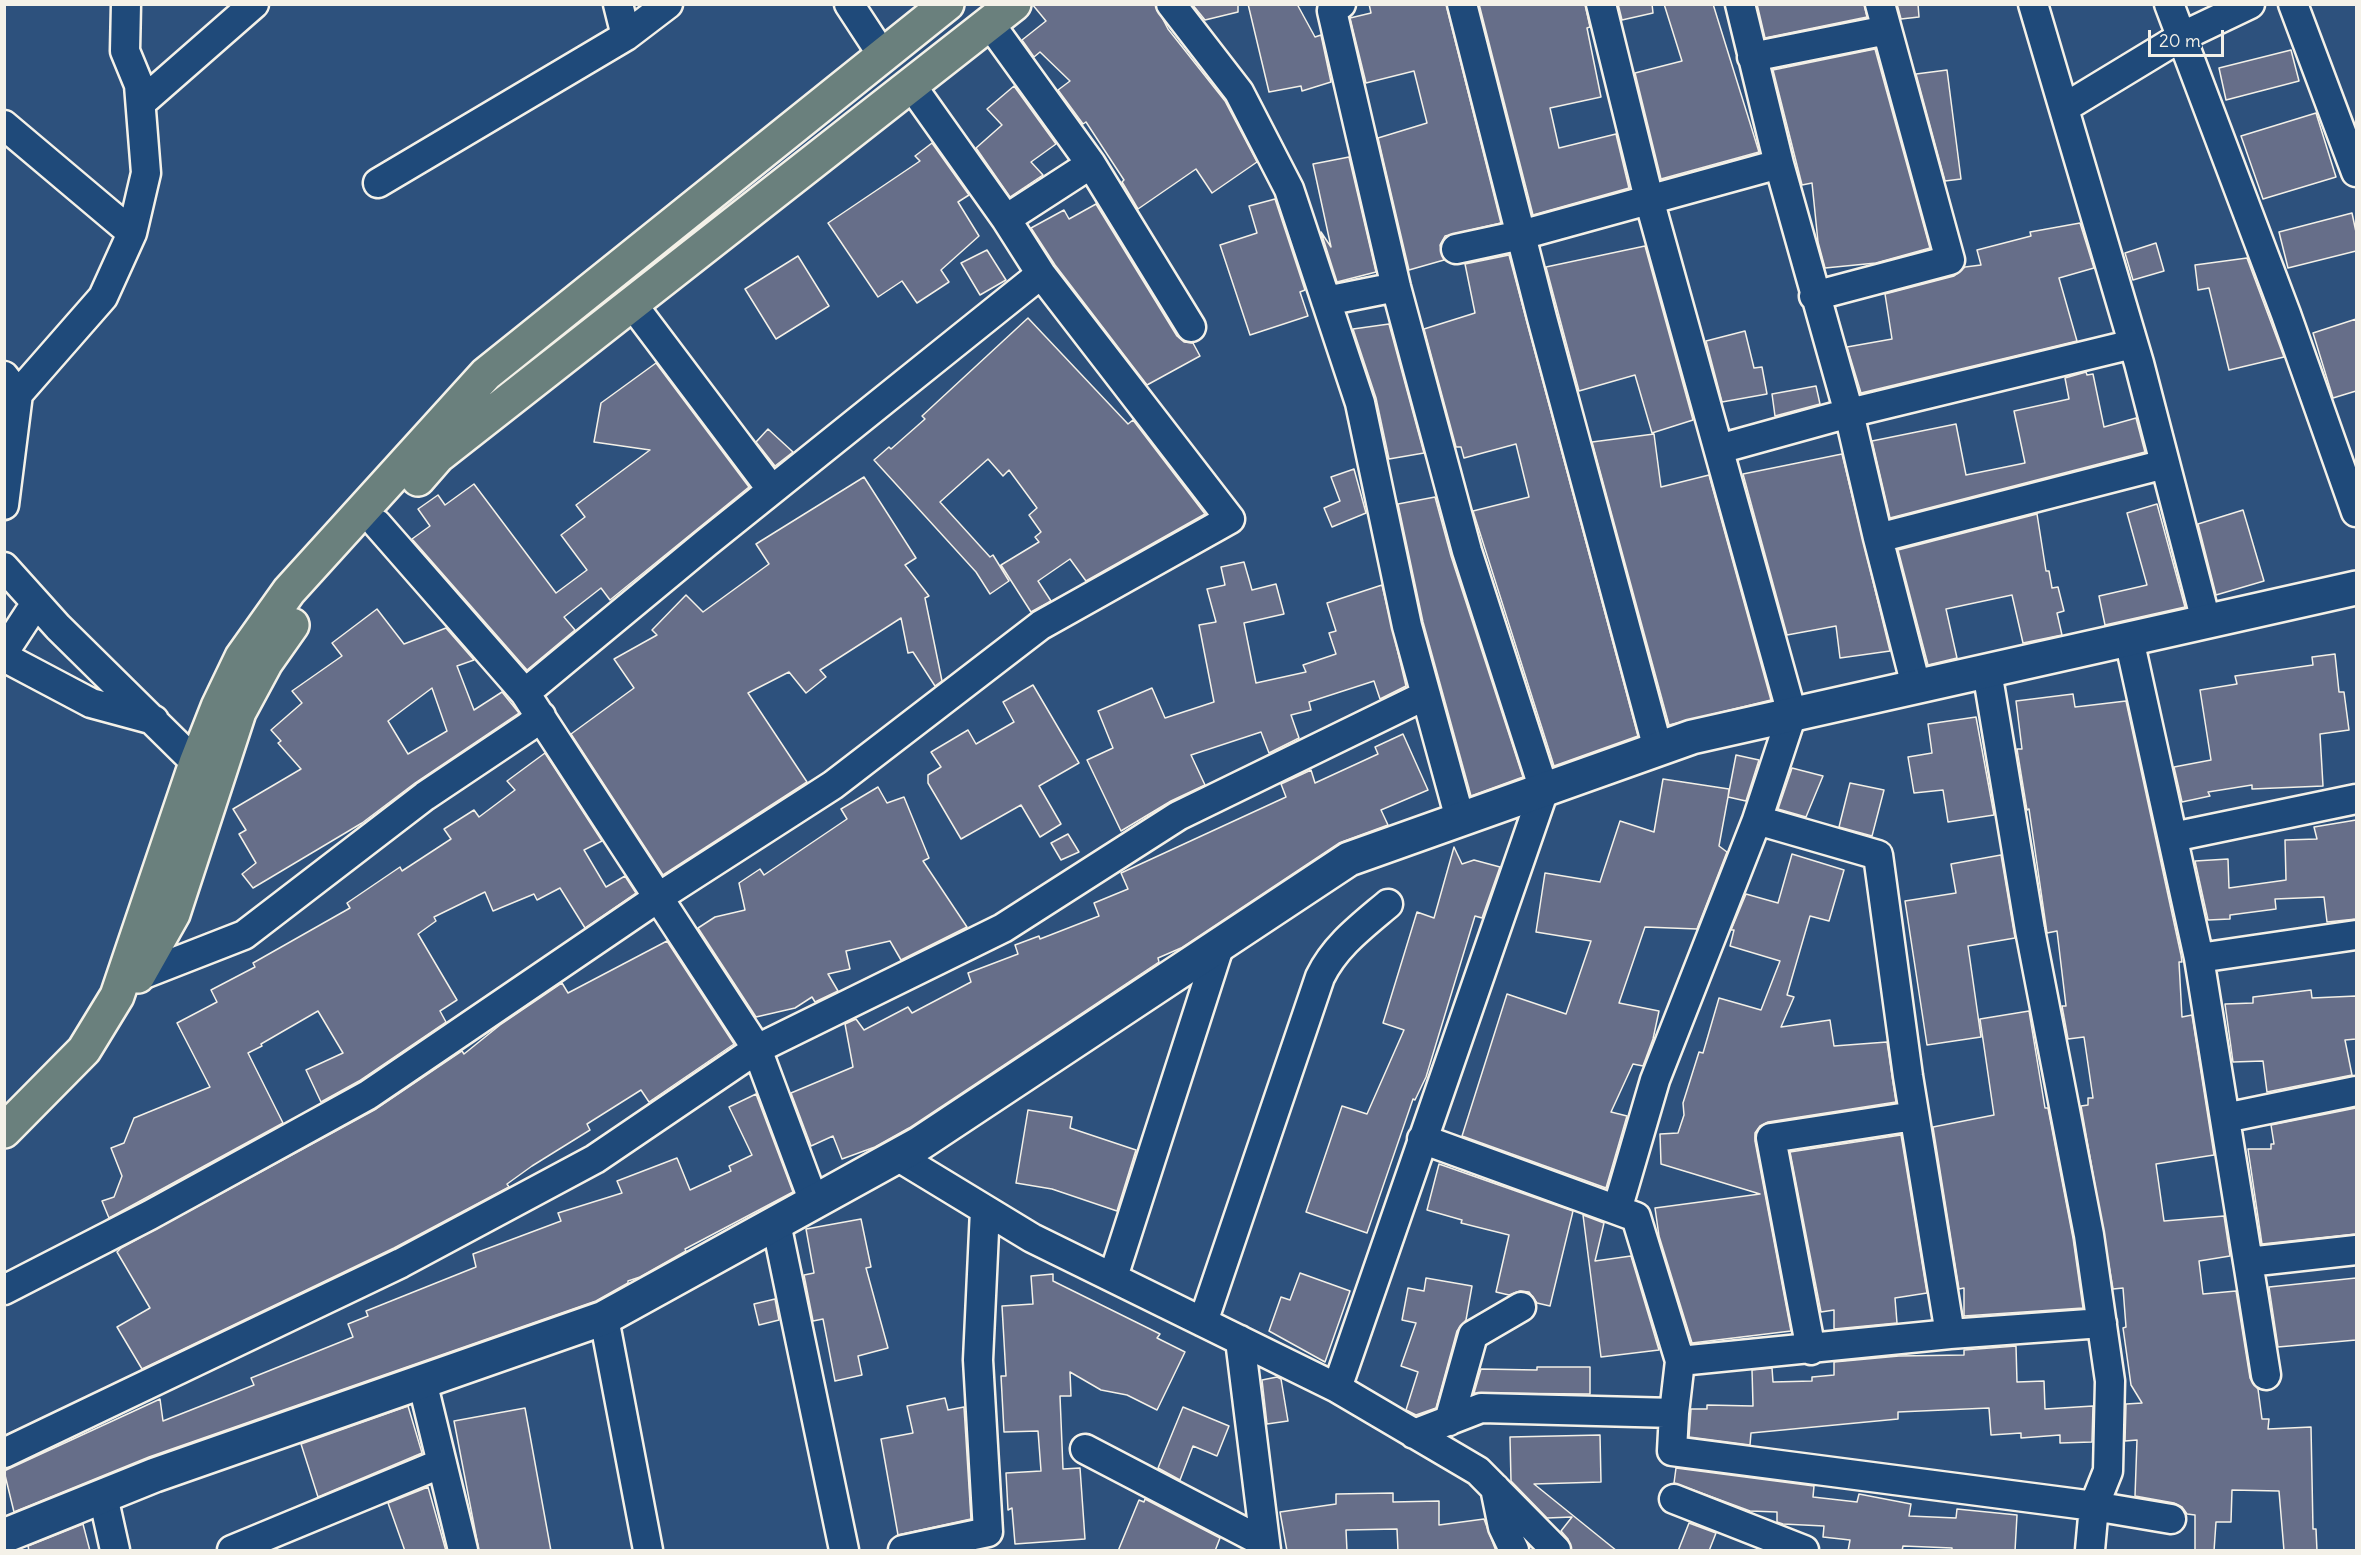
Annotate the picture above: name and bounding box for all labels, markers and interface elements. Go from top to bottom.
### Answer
scale bar [2151,18,2228,56]
text: 20 m [2159,29,2201,52]

